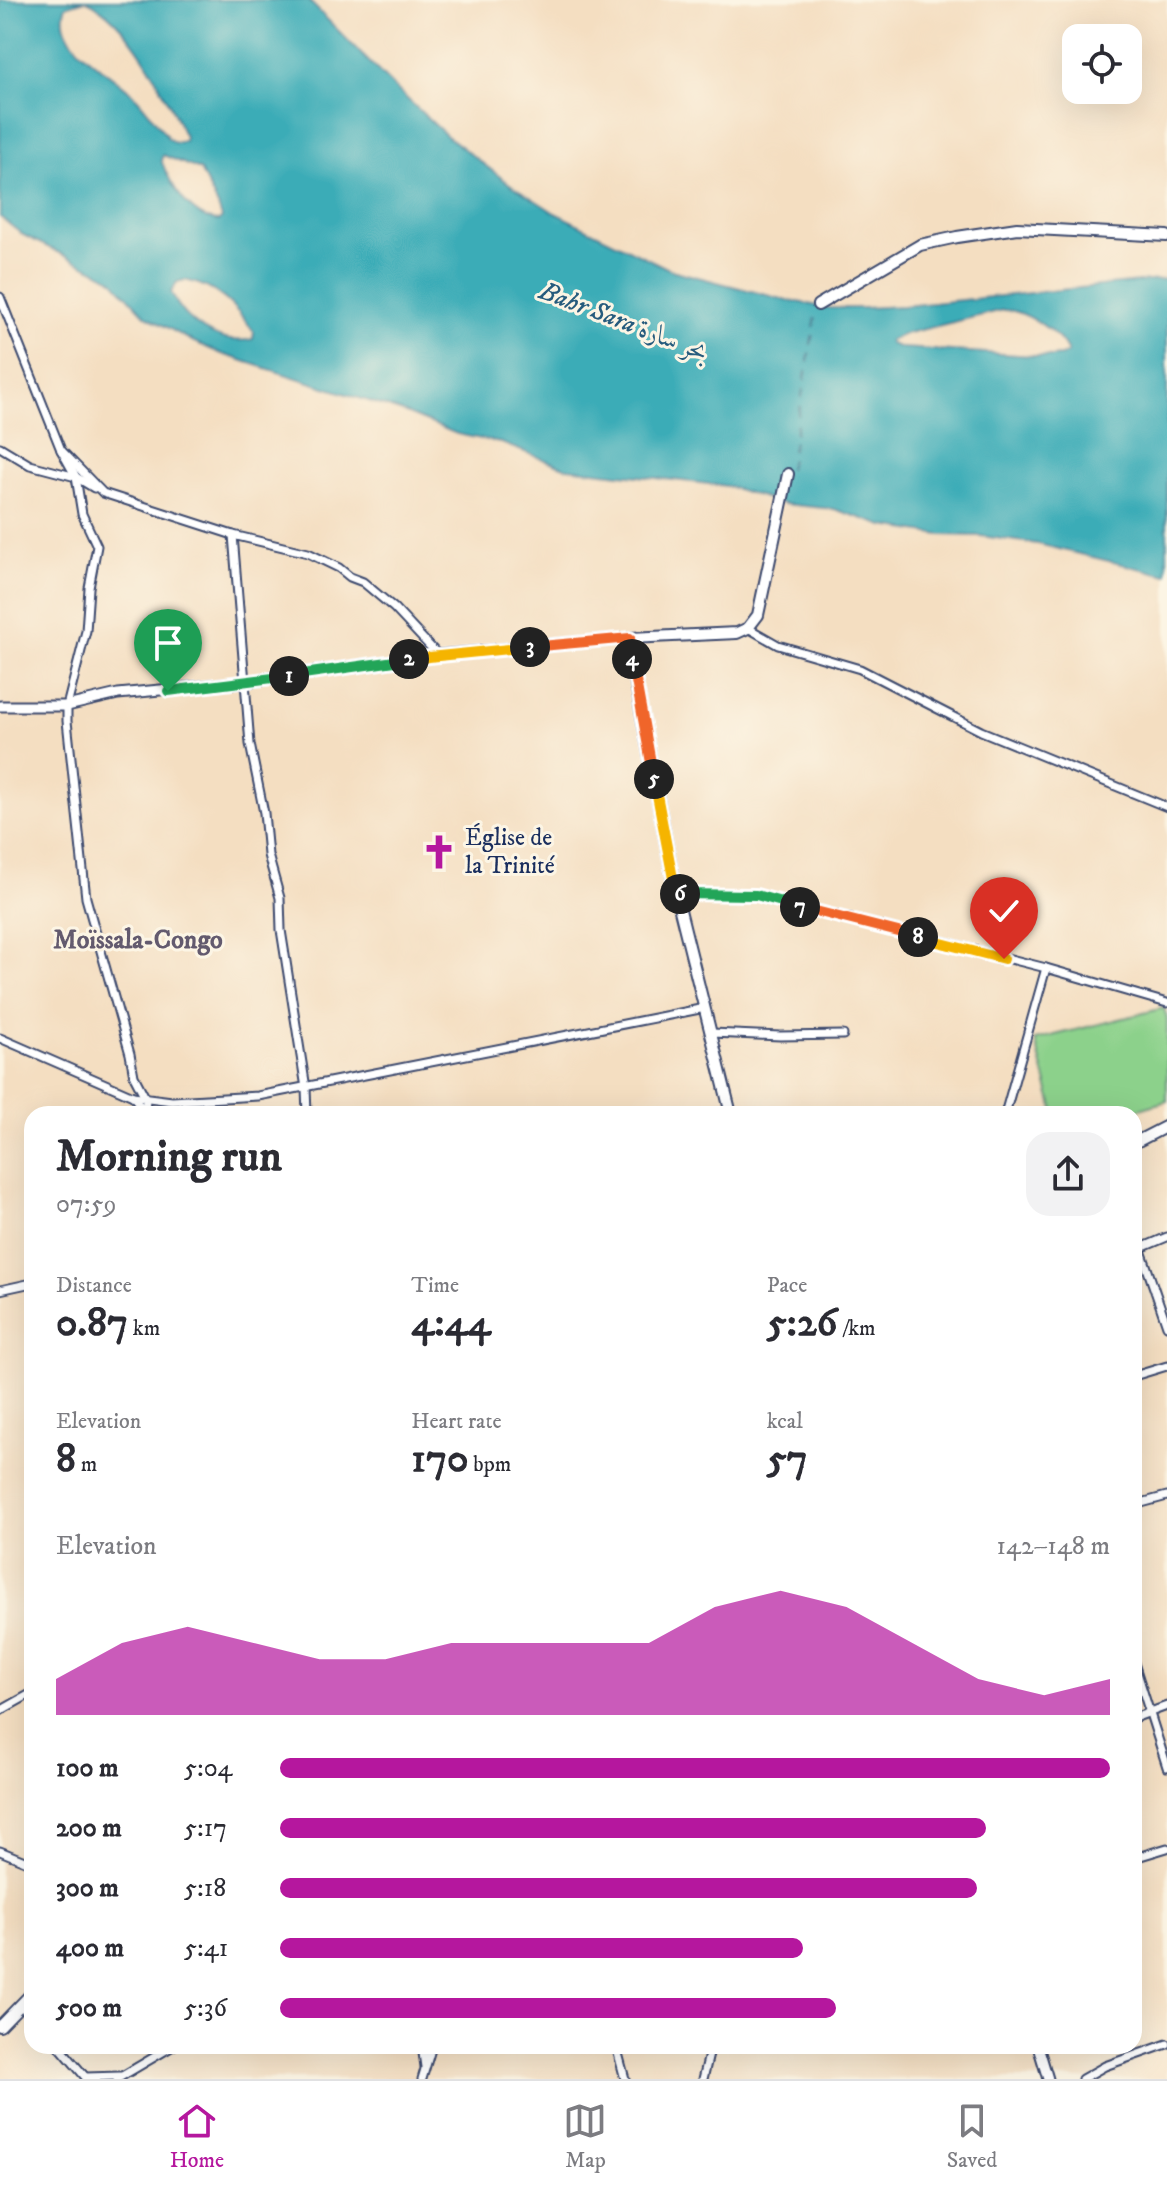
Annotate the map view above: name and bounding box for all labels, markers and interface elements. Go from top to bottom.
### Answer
map controls [1062,24,1142,104]
button: locate [1062,24,1142,104]
water label: Bahr Sara بحر سارة [534,274,713,369]
pin [134,609,202,691]
icon: arrive [146,621,190,665]
pin: 3 [510,627,550,667]
text: 3 [526,633,534,660]
pin: 2 [389,639,429,679]
pin: 4 [612,639,652,679]
text: 2 [404,645,414,672]
text: 4 [626,645,638,672]
pin: 1 [269,656,309,696]
text: 1 [285,662,293,689]
pin: 5 [634,759,674,799]
text: 5 [649,765,659,792]
place label: Église de la Trinité [465,823,555,881]
church icon: Église de la Trinité [420,833,458,871]
pin: 6 [660,874,700,914]
pin [970,877,1038,959]
text: 6 [674,880,686,907]
pin: 7 [780,887,820,927]
icon: check [982,889,1026,933]
text: 7 [794,893,806,920]
pin: 8 [898,917,938,957]
text: 8 [912,923,924,950]
district label: Moïssala-Congo [53,924,223,957]
text: Morning run [56,1130,282,1185]
button: share [1026,1132,1110,1216]
text: 07:59 [56,1188,116,1221]
text: Distance [56,1272,132,1299]
text: Time [411,1272,459,1299]
text: Pace [767,1272,807,1299]
text: 0.87 [56,1299,128,1349]
text: 4:44 [411,1299,491,1349]
text: 5:26 [767,1299,837,1349]
text: km [128,1315,160,1342]
text: /km [837,1315,876,1342]
text: Elevation [56,1408,141,1435]
text: Heart rate [411,1408,502,1435]
text: kcal [767,1408,803,1435]
text: 8 [56,1435,76,1485]
text: 170 [411,1435,469,1485]
text: 57 [767,1435,808,1485]
text: m [76,1451,97,1478]
text: bpm [469,1451,511,1478]
text: Elevation [56,1530,157,1563]
text: 142–148 m [996,1530,1110,1563]
text: 100 m [56,1752,119,1785]
text: 5:04 [184,1752,233,1785]
text: 200 m [56,1812,122,1845]
text: 5:17 [184,1812,227,1845]
text: 300 m [56,1872,119,1905]
text: 5:18 [184,1872,226,1905]
text: 400 m [56,1932,124,1965]
text: 5:41 [184,1932,228,1965]
text: 500 m [56,1992,122,2025]
text: 5:36 [184,1992,227,2025]
tab: Home [170,2099,224,2174]
tab: Map [563,2099,607,2174]
tab: Saved [947,2099,997,2174]

